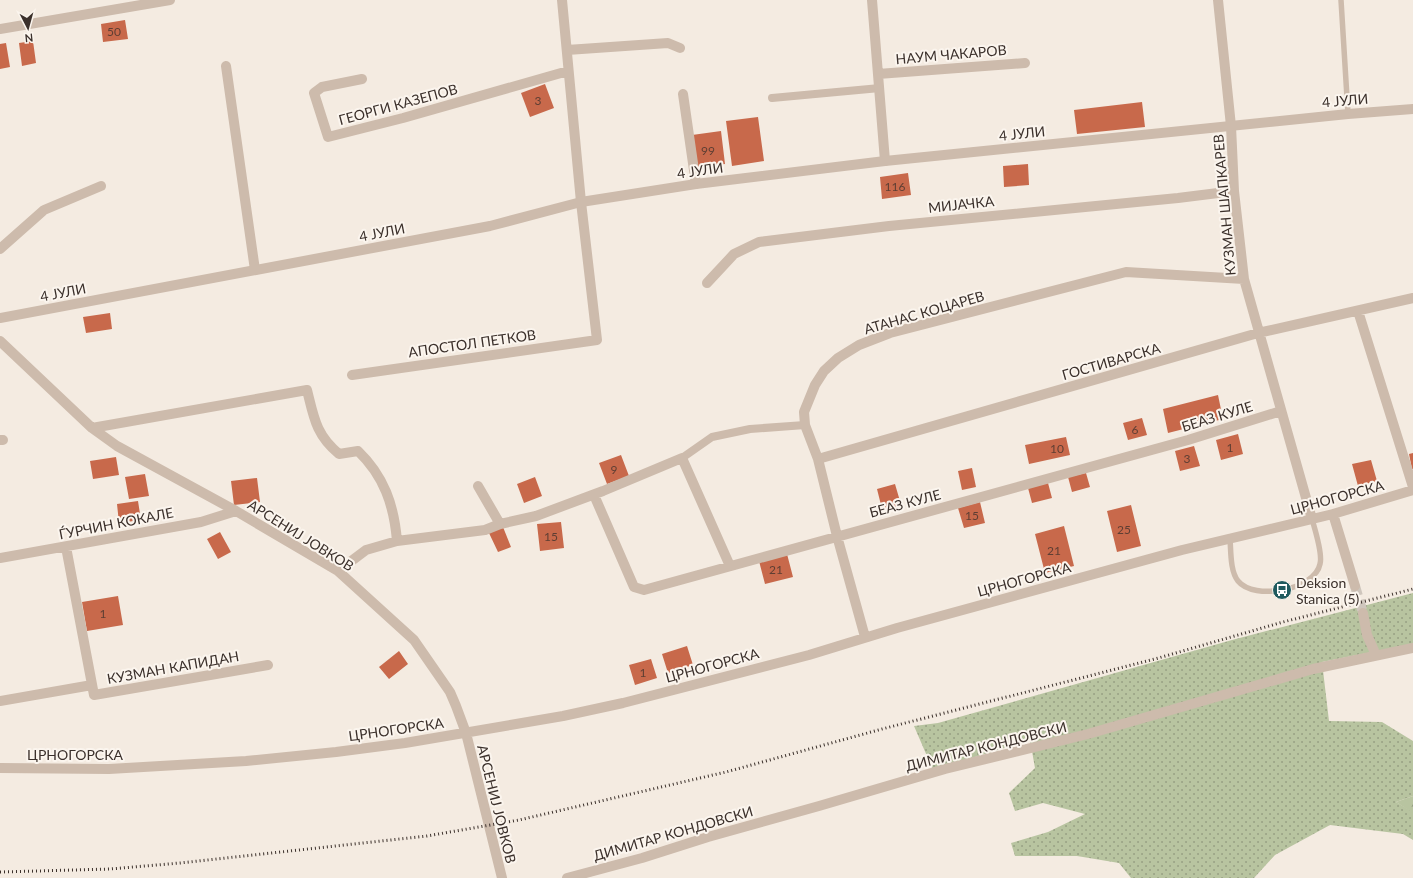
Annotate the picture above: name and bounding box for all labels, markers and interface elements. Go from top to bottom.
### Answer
north arrow [8,8,48,48]
house number: 50 [107,24,121,39]
text: N [24,32,34,45]
street label: НАУМ ЧАКАРОВ [895,41,1007,67]
street label: ГЕОРГИ КАЗЕПОВ [337,80,459,128]
street label: 4 ЈУЛИ [1321,90,1369,110]
house number: 3 [535,93,542,108]
street label: 4 ЈУЛИ [998,122,1046,144]
street label: КУЗМАН ШАПКАРЕВ [1209,134,1239,276]
house number: 99 [701,143,715,158]
street label: 4 ЈУЛИ [676,158,724,182]
house number: 116 [885,179,905,194]
street label: МИЈАЧКА [927,192,995,216]
street label: 4 ЈУЛИ [358,219,406,245]
street label: 4 ЈУЛИ [39,279,87,305]
street label: АТАНАС КОЦАРЕВ [862,287,986,337]
street label: АПОСТОЛ ПЕТКОВ [407,326,537,360]
street label: ГОСТИВАРСКА [1060,339,1163,383]
street label: БЕАЗ КУЛЕ [1179,397,1255,435]
house number: 6 [1132,422,1139,437]
house number: 1 [1227,440,1234,455]
house number: 10 [1050,441,1064,456]
house number: 3 [1184,451,1191,466]
house number: 9 [611,462,618,477]
street label: ЦРНОГОРСКА [1288,476,1386,518]
street label: БЕАЗ КУЛЕ [867,485,943,521]
street label: АРСЕНИЈ ЈОВКОВ [245,496,357,574]
street label: ЃУРЧИН КОКАЛЕ [57,504,175,542]
house number: 15 [965,508,979,523]
house number: 25 [1117,522,1131,537]
house number: 15 [544,529,558,544]
house number: 21 [1047,543,1061,558]
street label: ЦРНОГОРСКА [975,558,1073,600]
house number: 21 [769,562,783,577]
place label: Deksion Stanica (5) [1296,574,1360,607]
bus stop icon: Deksion Stanica (5) [1271,579,1293,601]
house number: 1 [100,606,107,621]
street label: ЦРНОГОРСКА [663,644,761,686]
street label: КУЗМАН КАПИДАН [106,647,240,687]
house number: 1 [640,665,647,680]
street label: ЦРНОГОРСКА [347,714,445,744]
street label: ДИМИТАР КОНДОВСКИ [904,718,1068,774]
street label: АРСЕНИЈ ЈОВКОВ [474,743,520,865]
street label: ЦРНОГОРСКА [27,746,124,763]
street label: ДИМИТАР КОНДОВСКИ [591,802,755,864]

